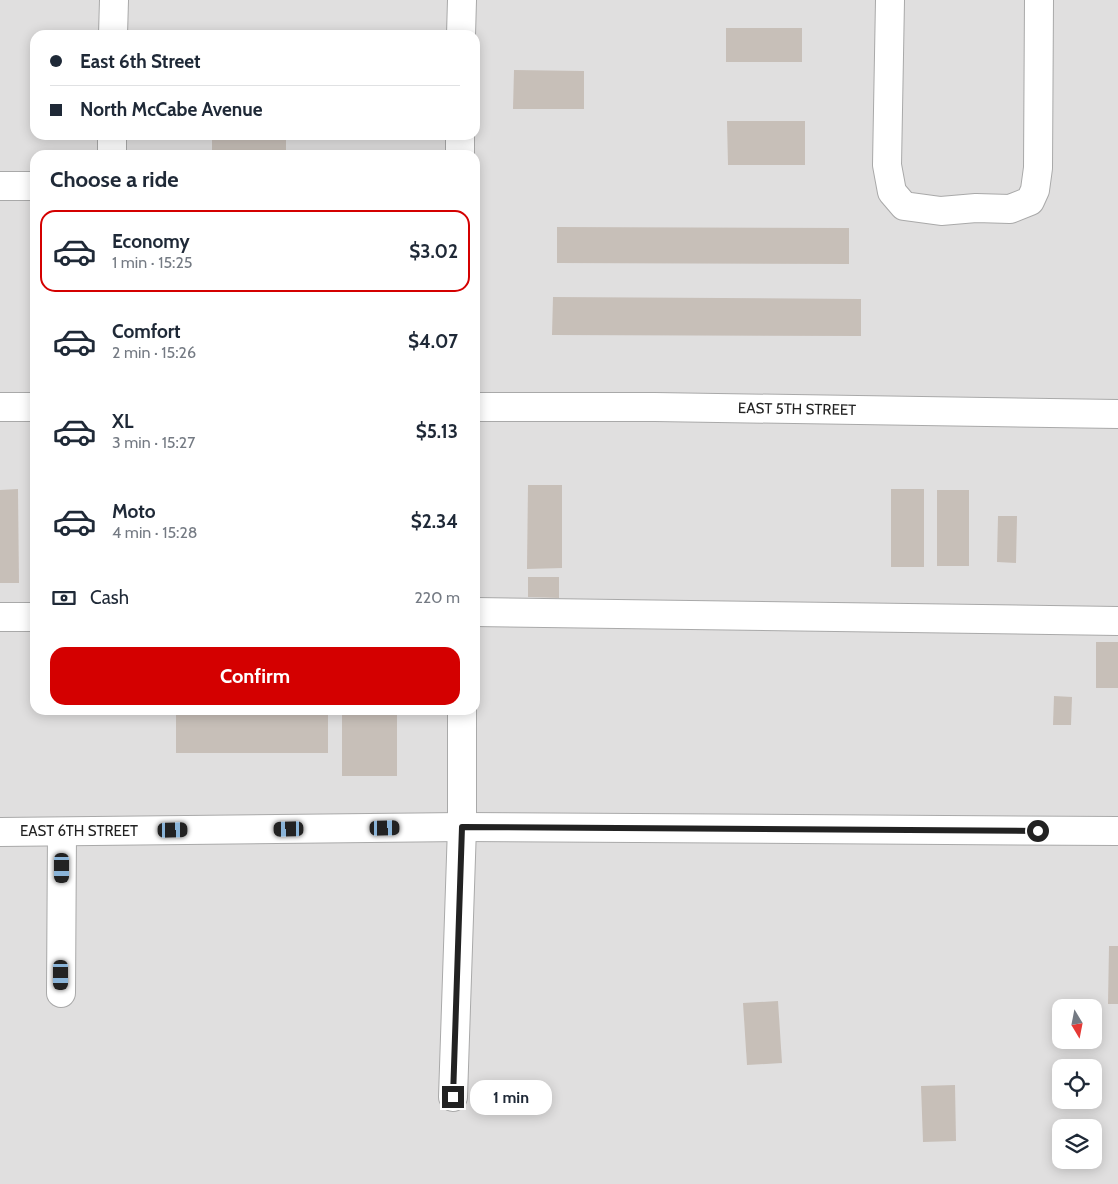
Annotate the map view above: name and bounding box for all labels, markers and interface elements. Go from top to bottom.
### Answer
text: East 6th Street [80,50,201,73]
text: North McCabe Avenue [80,98,262,121]
text: Choose a ride [50,166,179,193]
icon: car [52,229,97,274]
text: Economy [112,230,190,253]
text: $3.02 [409,240,458,263]
text: 1 min · 15:25 [112,253,192,272]
icon: car [52,319,97,364]
text: Comfort [112,320,181,343]
text: $4.07 [408,330,458,353]
text: 2 min · 15:26 [112,343,196,362]
street label: EAST 5TH STREET [738,399,856,419]
icon: car [52,409,97,454]
text: XL [112,410,133,433]
text: $5.13 [416,420,458,443]
text: 3 min · 15:27 [112,433,195,452]
icon: car [52,499,97,544]
text: Moto [112,500,156,523]
text: $2.34 [411,510,458,533]
text: 4 min · 15:28 [112,523,198,542]
icon: cash [50,584,78,612]
text: Cash [90,586,129,609]
text: 220 m [414,588,460,607]
button: Confirm [50,647,460,705]
car [369,820,400,836]
route start [1027,820,1049,842]
car [273,821,304,837]
street label: EAST 6TH STREET [20,822,138,840]
car [157,822,188,838]
car [54,853,69,883]
car [53,960,68,990]
north arrow [1052,999,1102,1049]
map controls [1052,999,1102,1169]
button: locate [1052,1059,1102,1109]
callout: 1 min [470,1080,553,1114]
route end [442,1086,464,1108]
text: 1 min [493,1088,529,1107]
button: layers [1052,1119,1102,1169]

